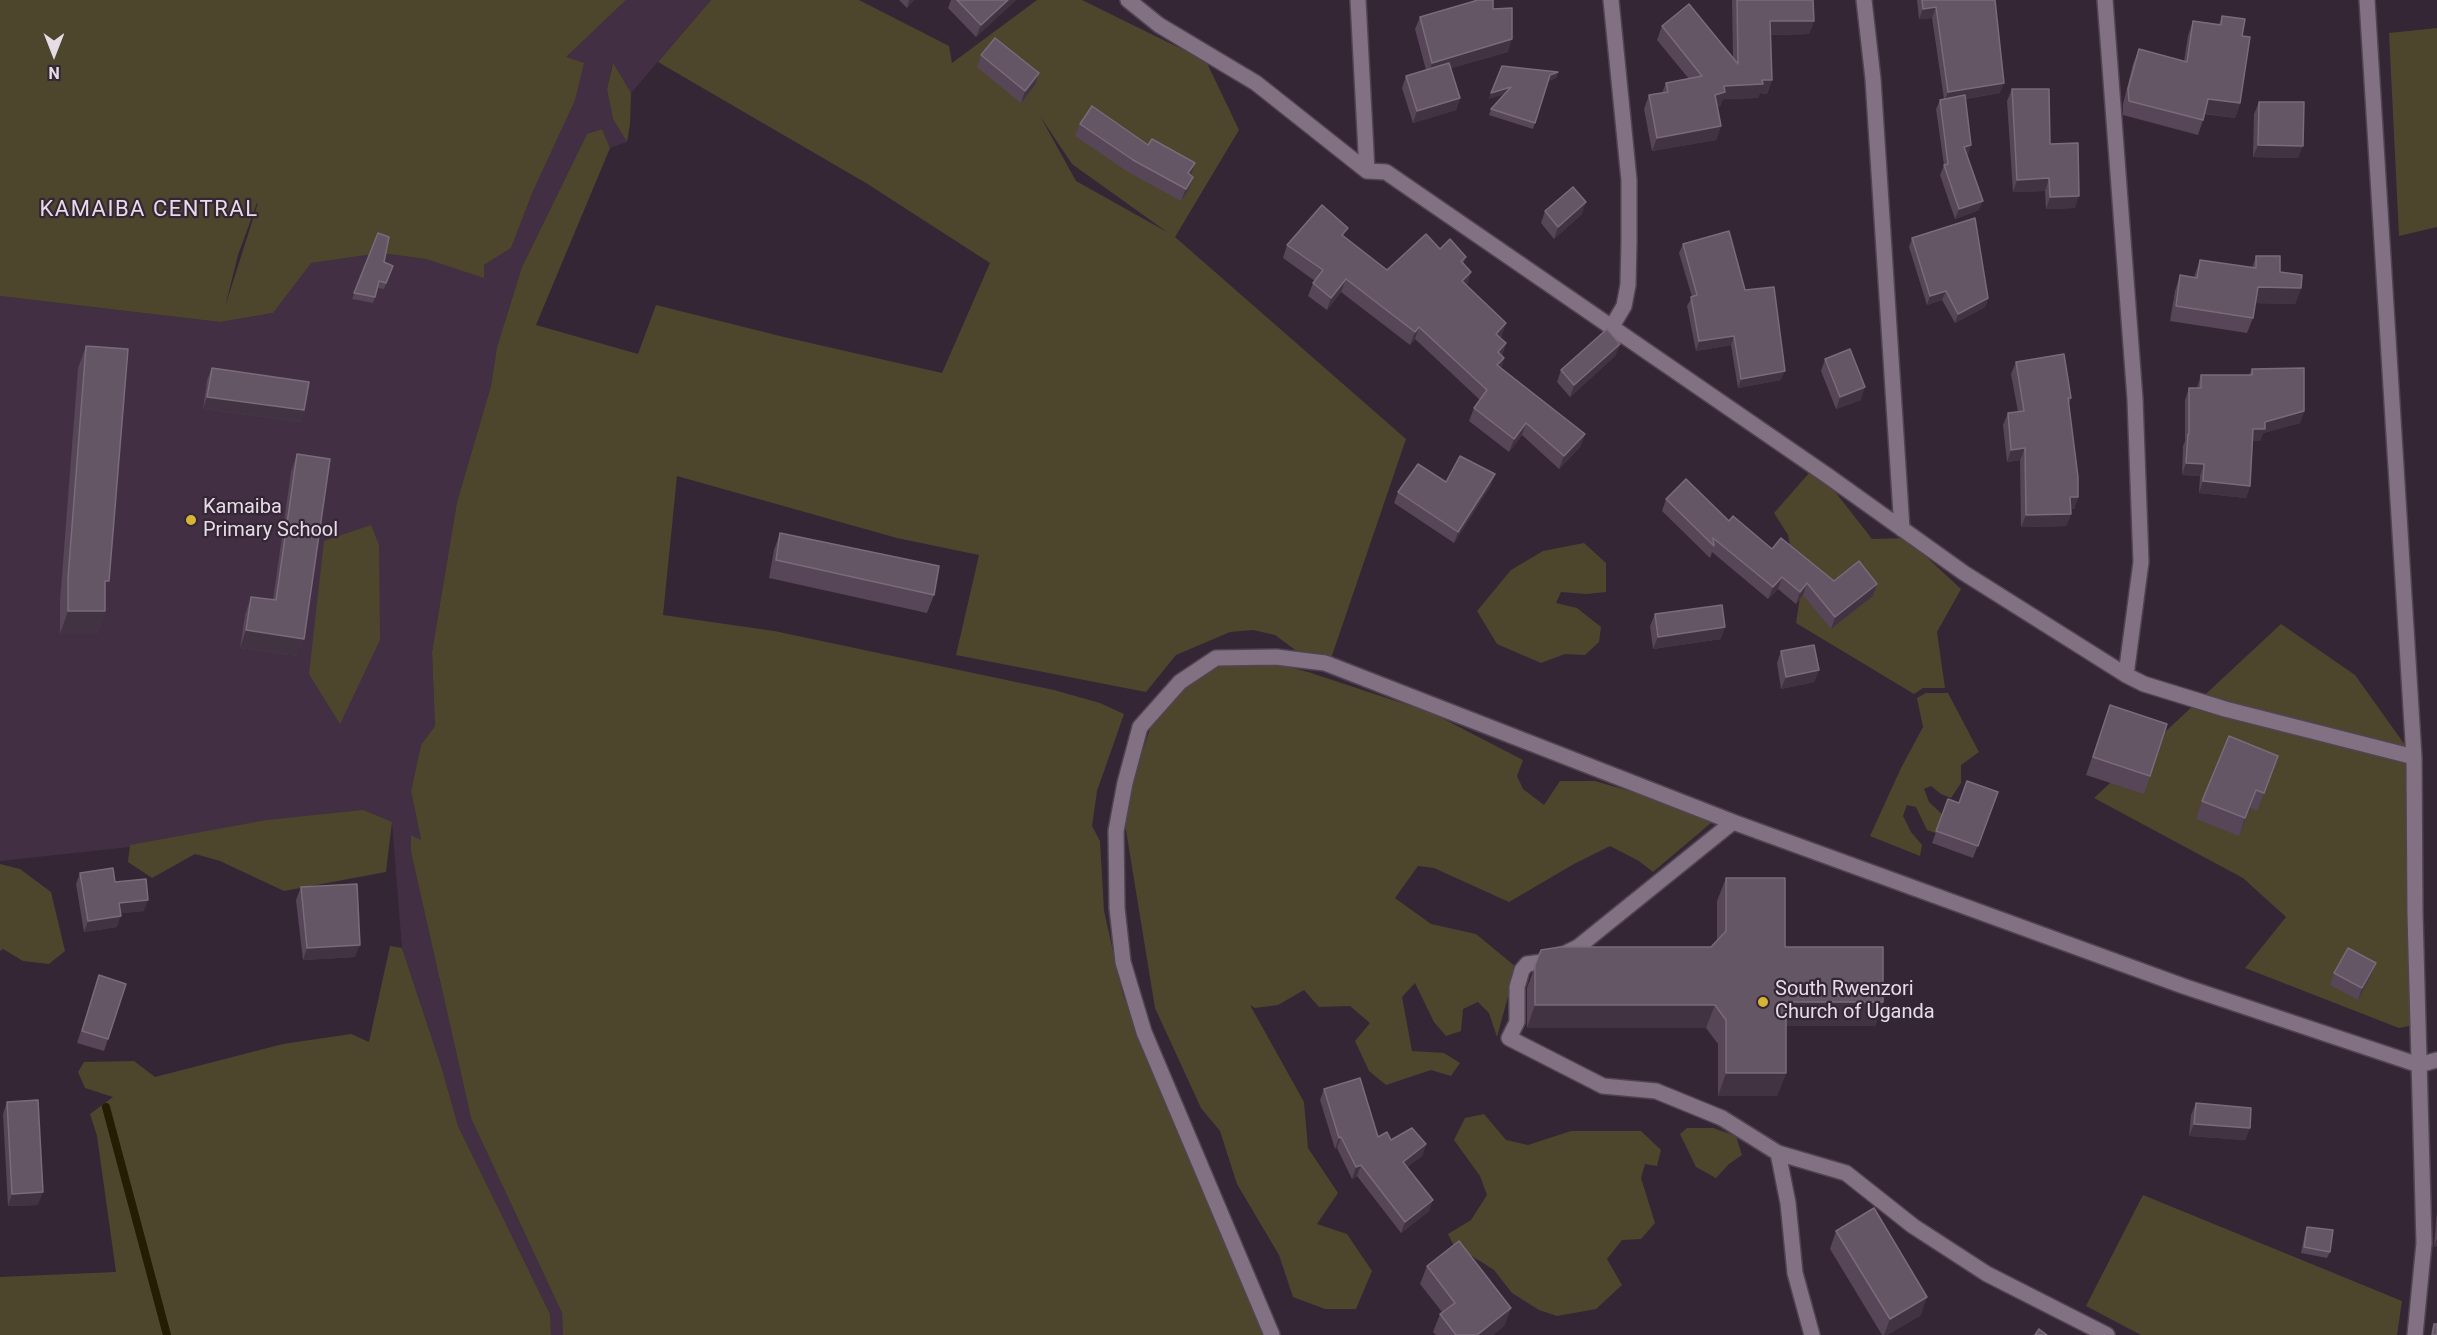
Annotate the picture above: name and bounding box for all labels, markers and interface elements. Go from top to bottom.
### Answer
north arrow [24,24,84,84]
text: N [48,63,60,82]
district label: KAMAIBA CENTRAL [40,197,258,223]
place label: Kamaiba Primary School [203,496,338,543]
marker: Kamaiba Primary School [184,513,198,527]
place label: South Rwenzori Church of Uganda [1775,978,1935,1025]
marker: South Rwenzori Church of Uganda [1756,995,1770,1009]

